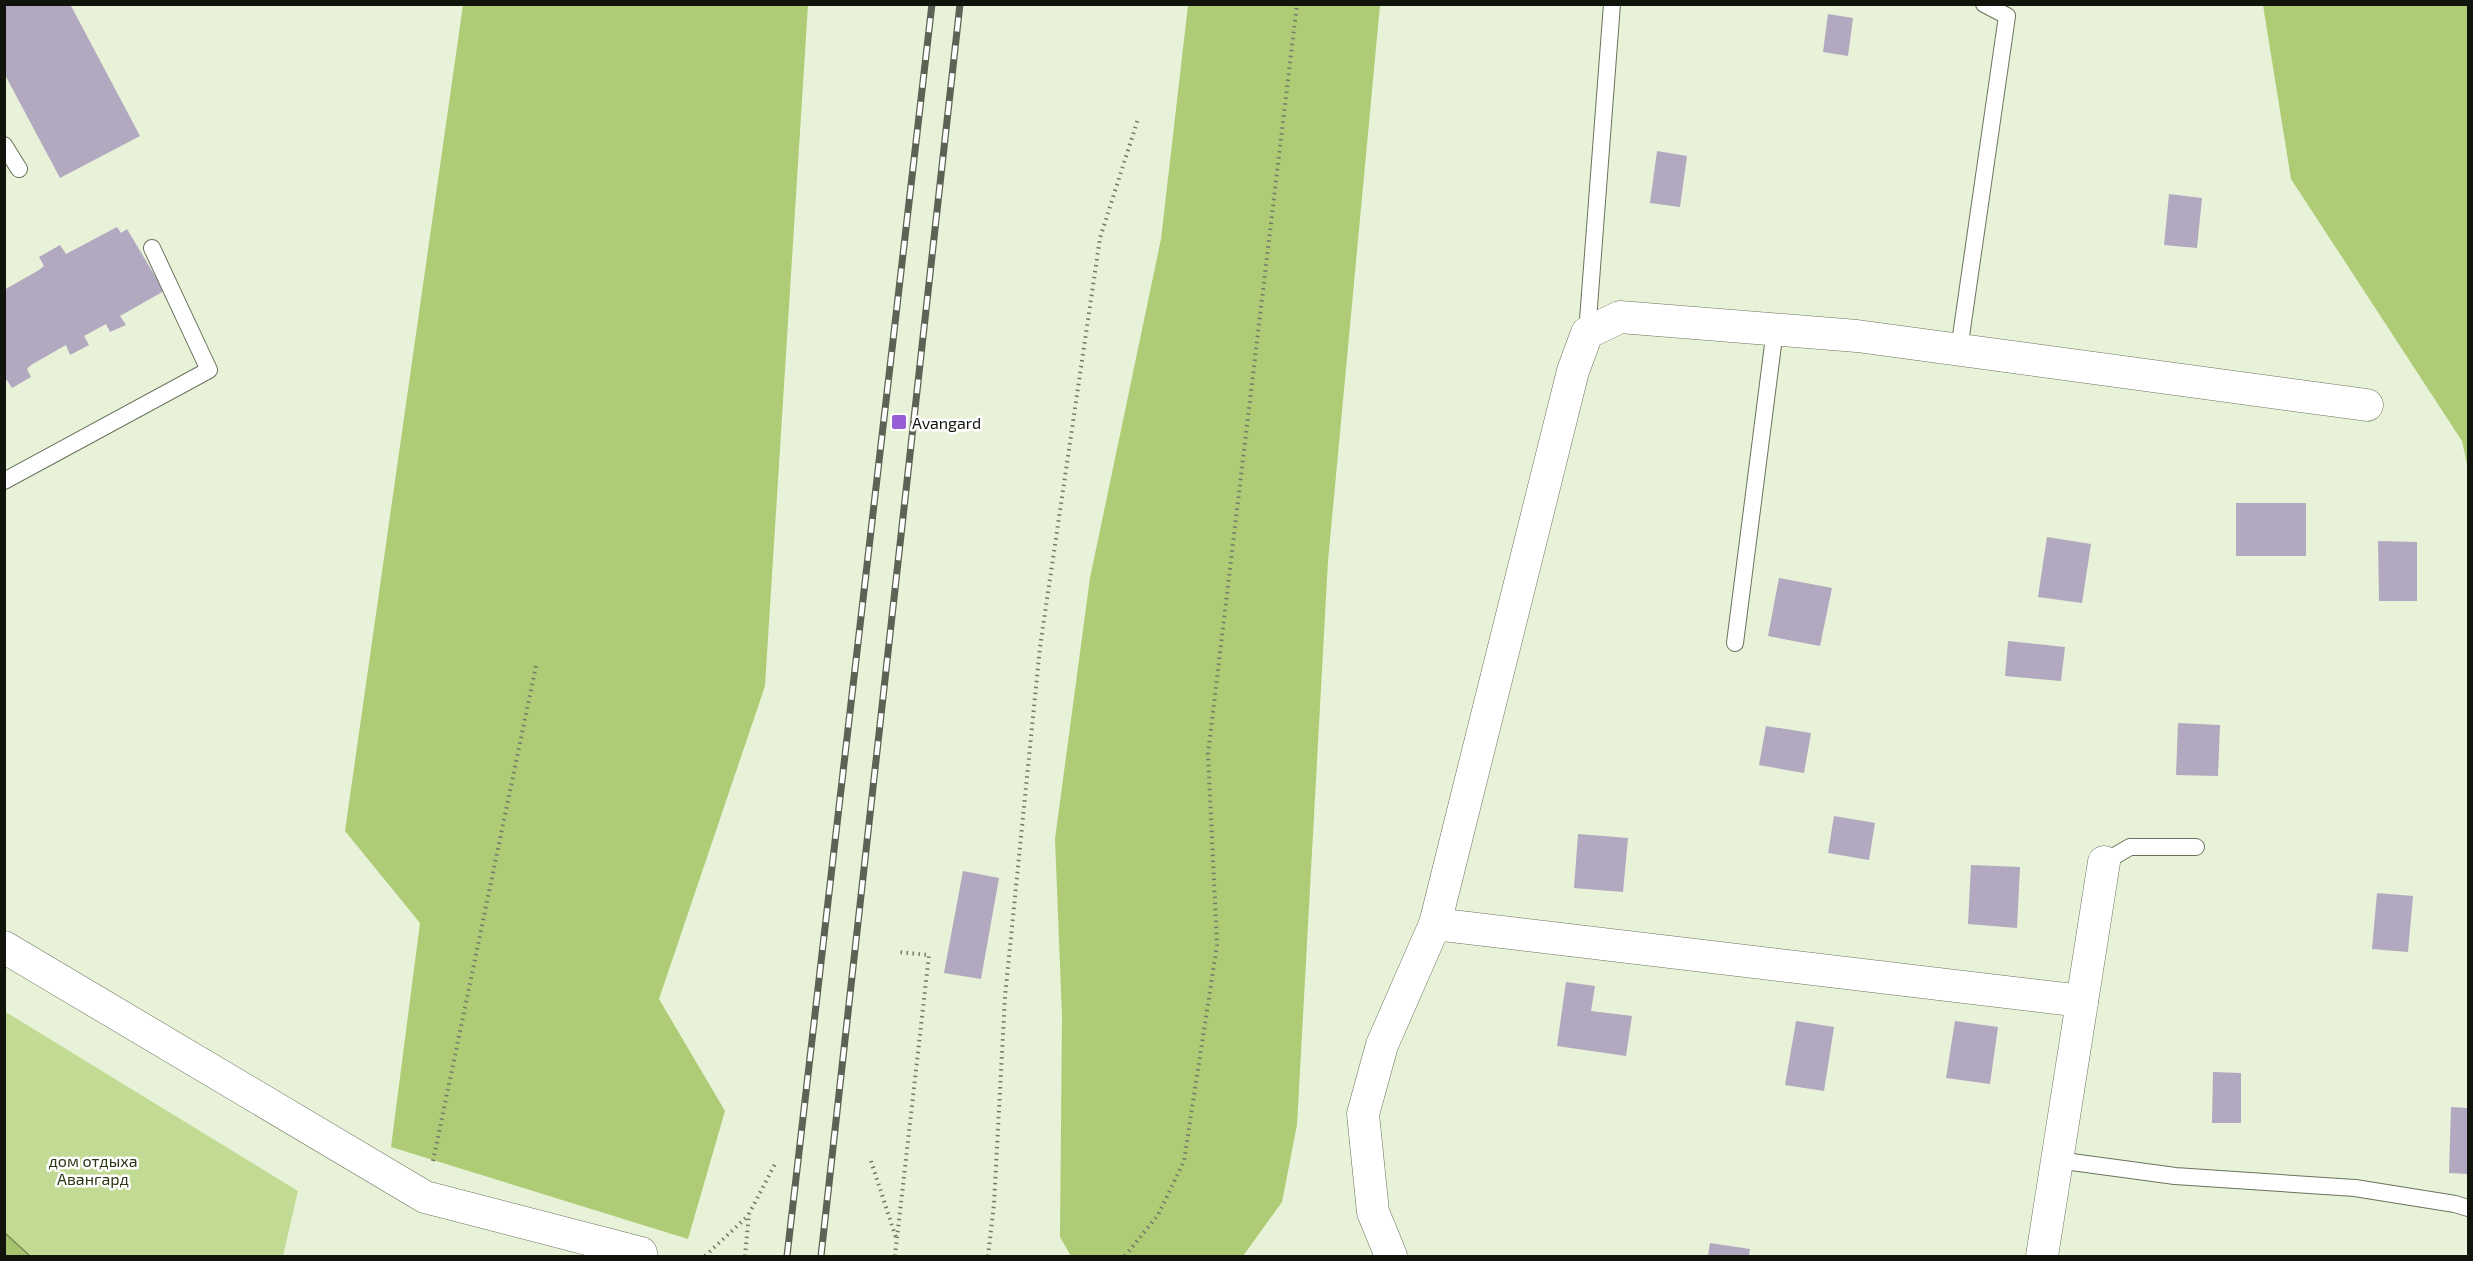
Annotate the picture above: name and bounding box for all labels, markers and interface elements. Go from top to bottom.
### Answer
marker: Avangard [890,413,908,431]
place label: Avangard [912,413,981,432]
park label: дом отдыха Авангард [48,1151,138,1188]

